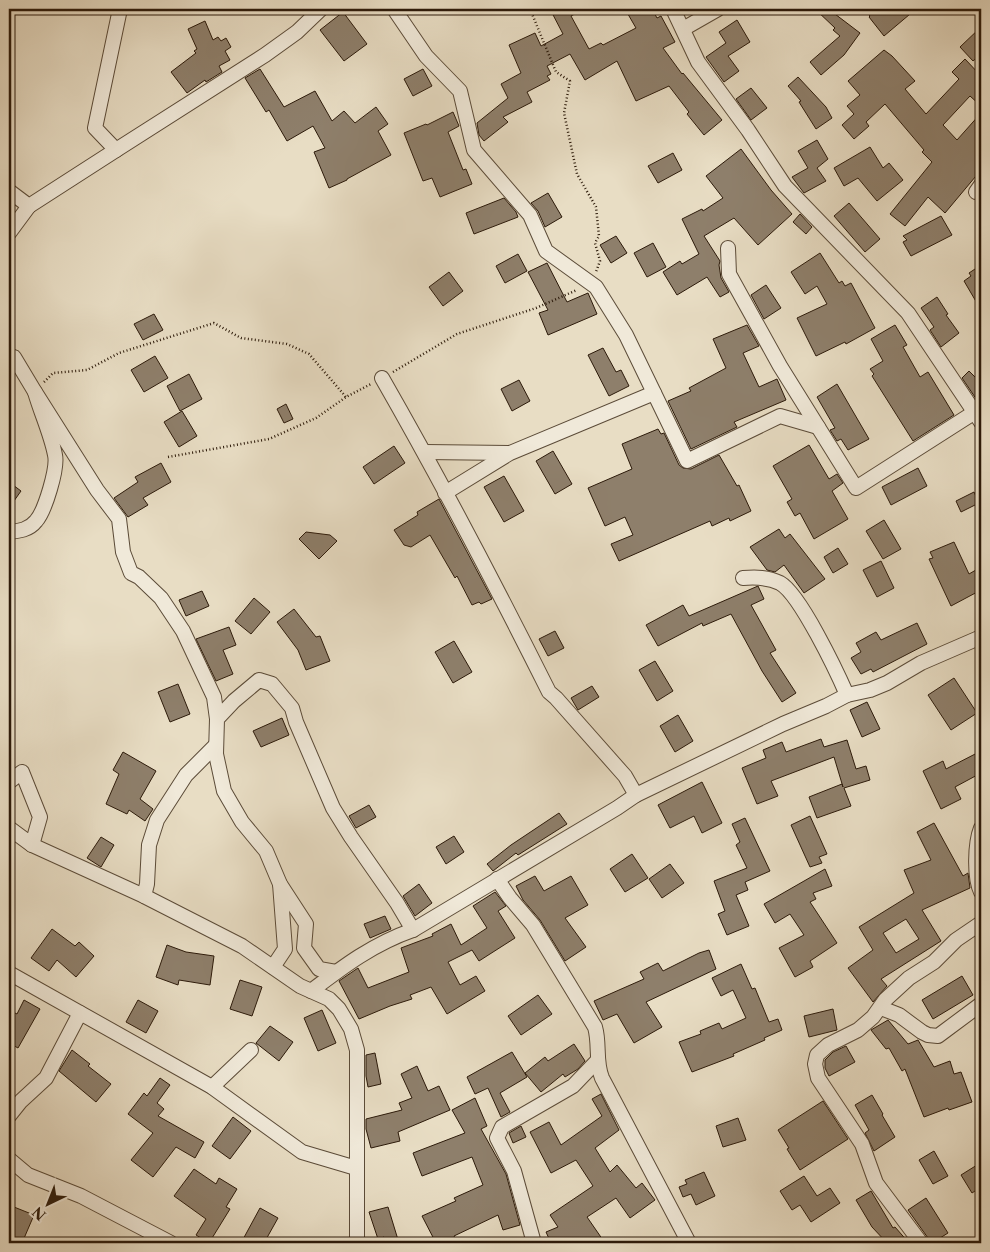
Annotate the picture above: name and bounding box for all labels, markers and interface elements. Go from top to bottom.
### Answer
north arrow [22,1180,72,1230]
text: N [29,1203,50,1224]

